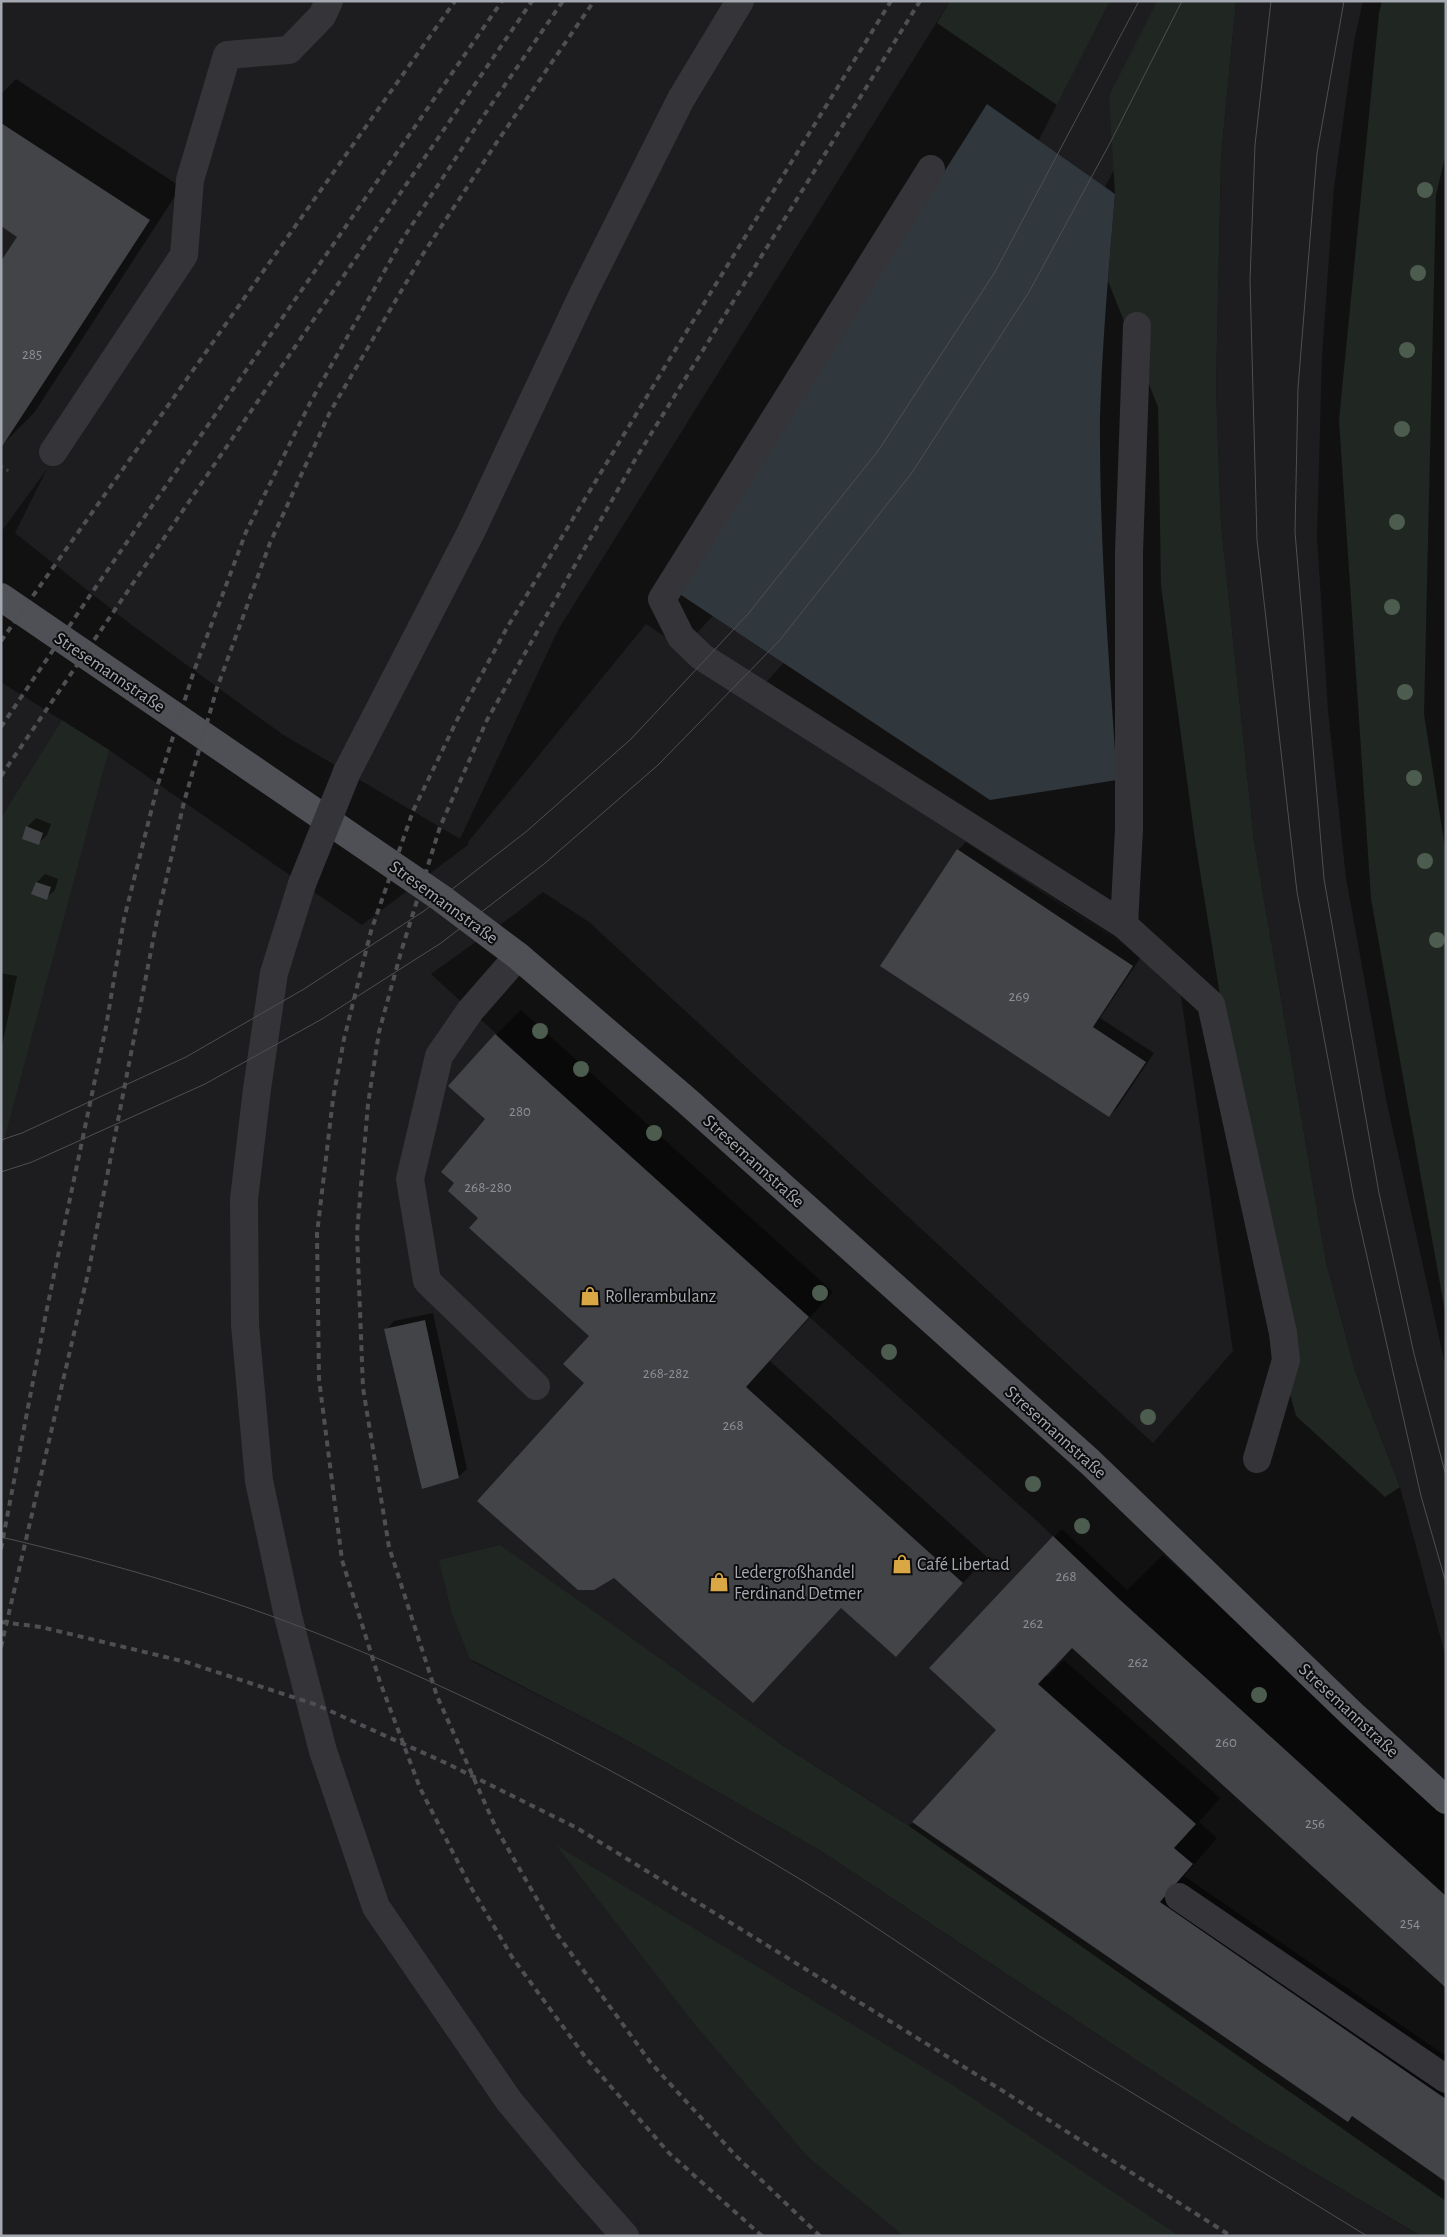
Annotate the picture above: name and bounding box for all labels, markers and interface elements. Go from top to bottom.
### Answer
house number: 285 [22,347,42,362]
street label: Stresemannstraße [51,629,168,716]
street label: Stresemannstraße [386,858,501,948]
house number: 269 [1009,989,1029,1004]
house number: 280 [509,1104,531,1119]
street label: Stresemannstraße [699,1112,807,1212]
house number: 268-280 [464,1180,512,1195]
shop icon: Rollerambulanz [579,1285,601,1307]
place label: Rollerambulanz [605,1288,716,1306]
house number: 268-282 [643,1366,689,1381]
street label: Stresemannstraße [1001,1383,1109,1483]
house number: 268 [723,1418,744,1433]
shop icon: Café Libertad [891,1553,913,1575]
place label: Café Libertad [917,1556,1009,1574]
place label: Ledergroßhandel Ferdinand Detmer [734,1564,862,1603]
house number: 268 [1056,1569,1077,1584]
shop icon: Ledergroßhandel Ferdinand Detmer [708,1571,730,1593]
house number: 262 [1023,1616,1044,1631]
house number: 262 [1128,1655,1149,1670]
street label: Stresemannstraße [1295,1660,1402,1761]
house number: 260 [1215,1735,1237,1750]
house number: 256 [1305,1816,1325,1831]
house number: 254 [1400,1916,1420,1931]

